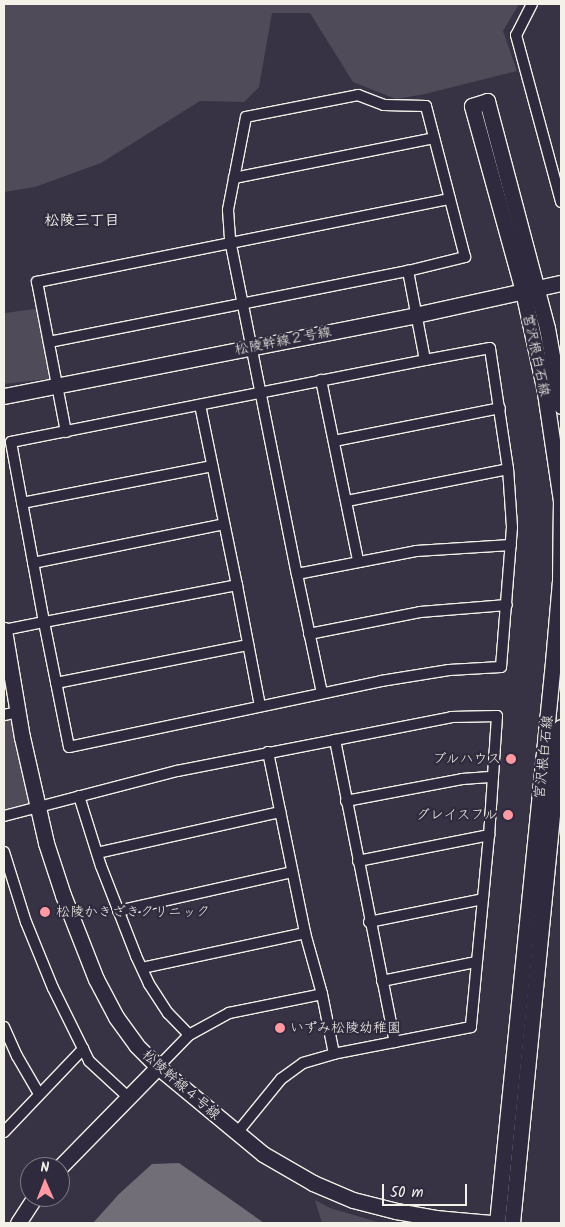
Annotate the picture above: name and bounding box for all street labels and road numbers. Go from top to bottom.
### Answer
street label: 宮沢根白石線 [519,312,553,398]
street label: 松陵幹線２号線 [233,323,333,359]
street label: 宮沢根白石線 [531,714,557,800]
street label: 松陵幹線４号線 [139,1047,223,1123]

